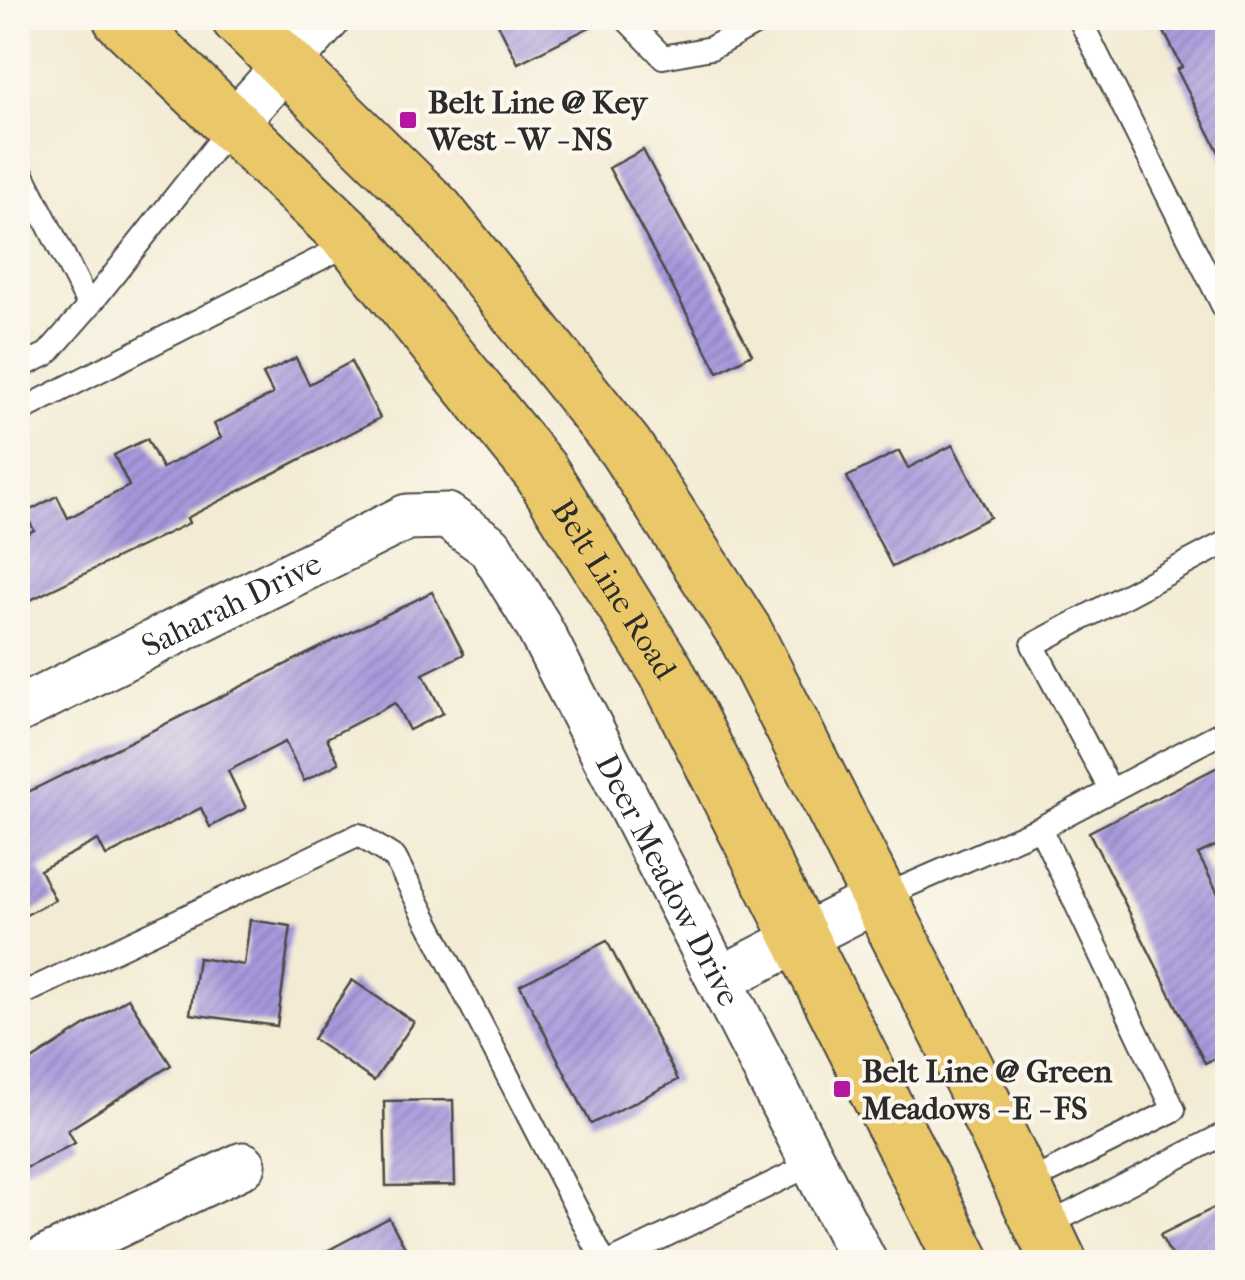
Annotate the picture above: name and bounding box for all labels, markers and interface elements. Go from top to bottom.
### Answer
place label: Belt Line @ Key West - W - NS [426,84,649,158]
marker: Belt Line @ Key West - W - NS [397,109,419,131]
street label: Belt Line Road [544,493,685,686]
street label: Saharah Drive [135,544,327,664]
street label: Deer Meadow Drive [588,748,748,1012]
place label: Belt Line @ Green Meadows - E - FS [862,1053,1113,1127]
marker: Belt Line @ Green Meadows - E - FS [831,1078,853,1100]

